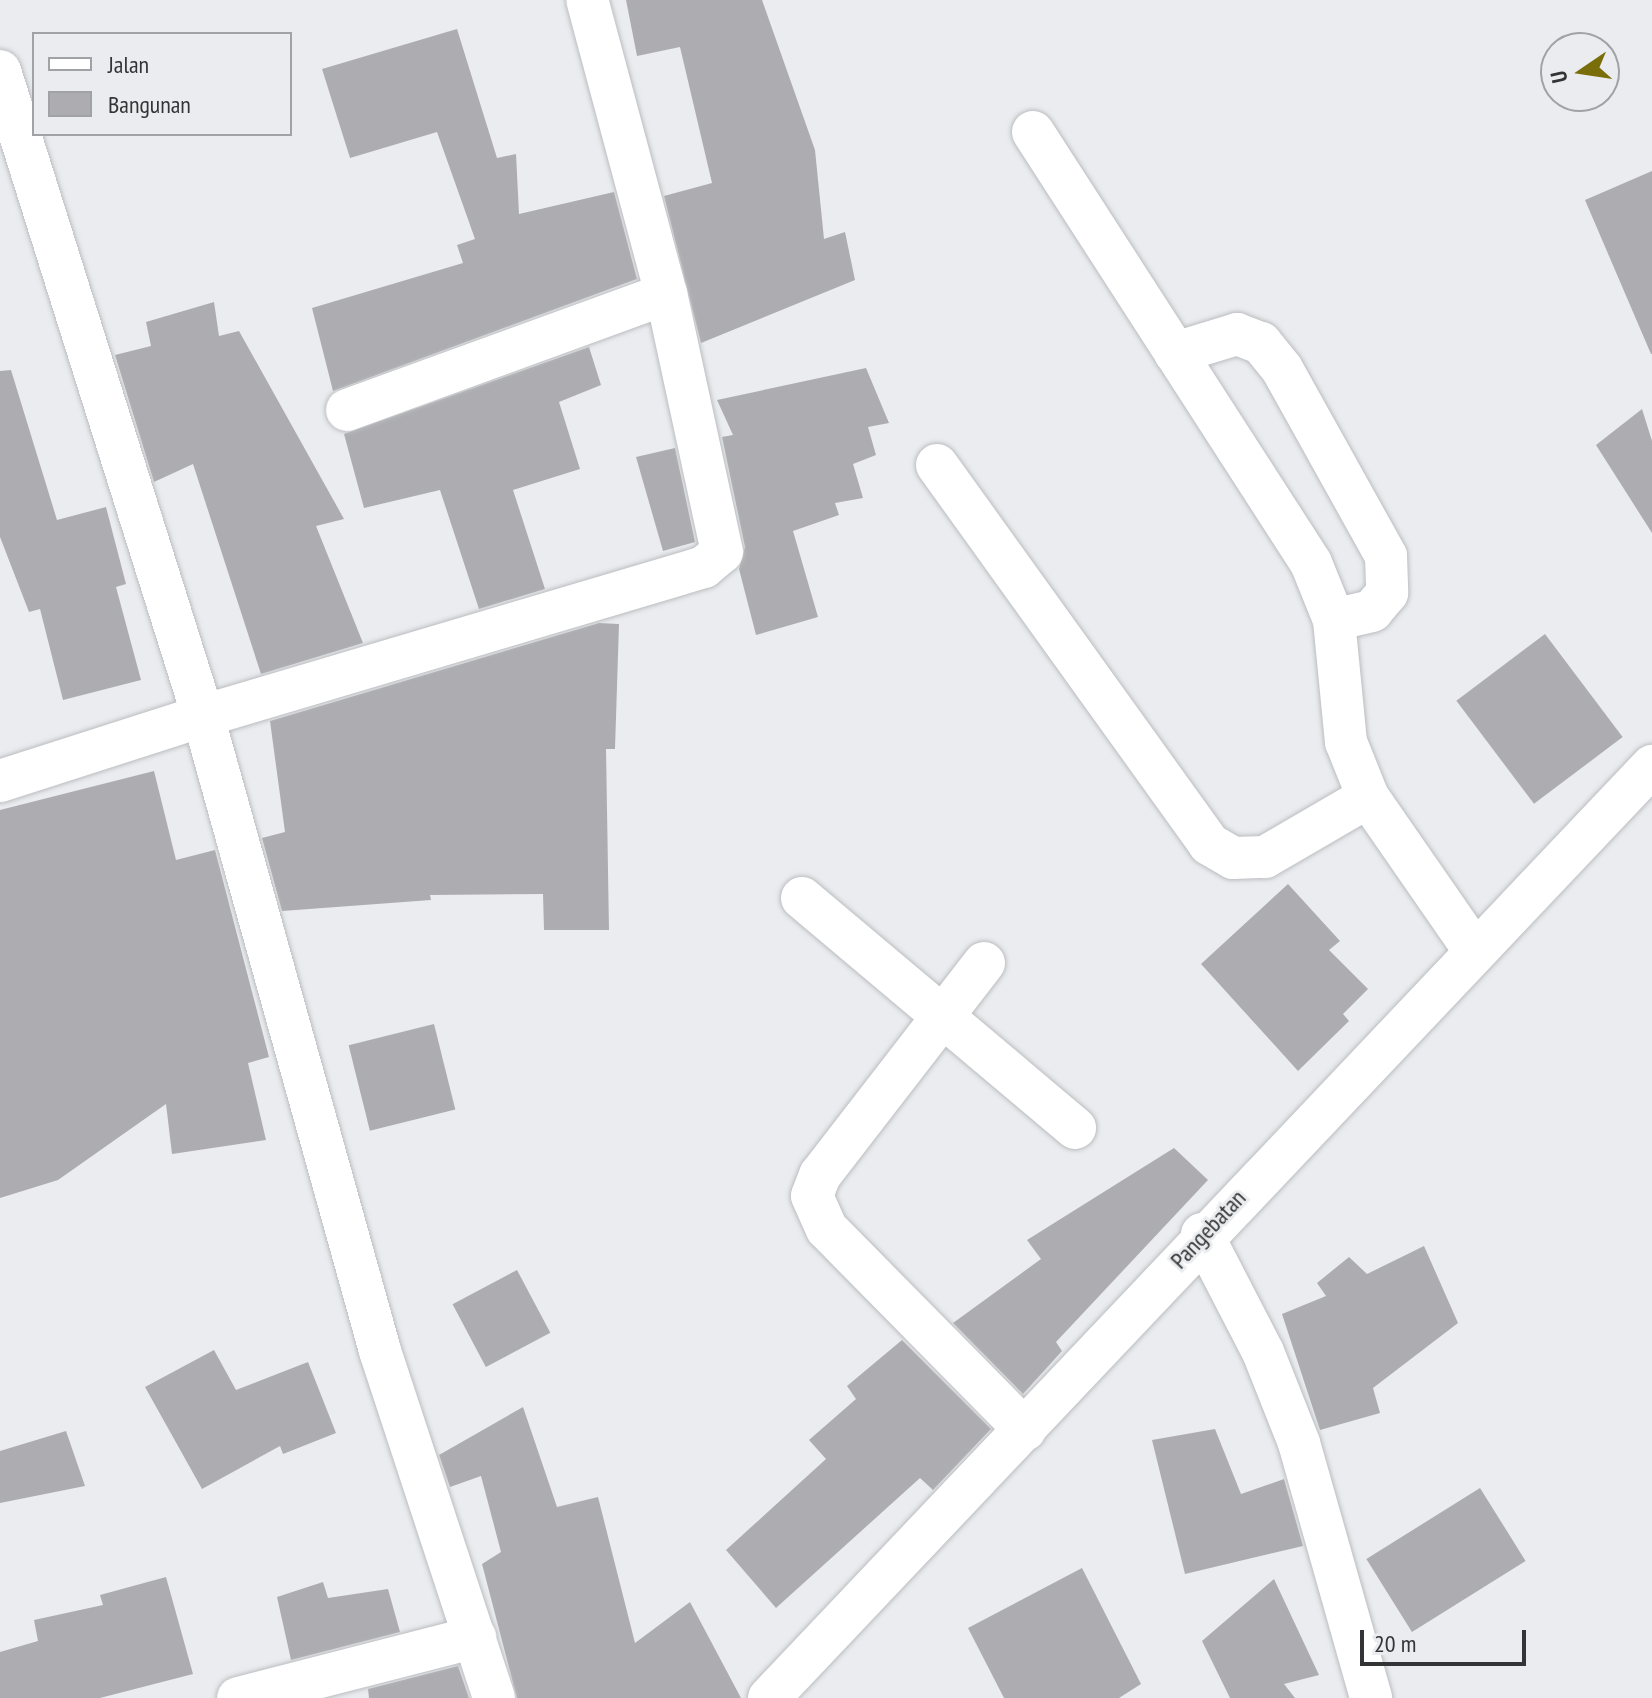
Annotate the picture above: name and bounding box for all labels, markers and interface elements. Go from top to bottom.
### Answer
legend [32,32,292,136]
north arrow [1540,32,1620,112]
text: Jalan [108,49,149,80]
text: U [1544,68,1573,86]
text: Bangunan [108,89,191,120]
street label: Pangebatan [1164,1184,1252,1274]
scale bar [1364,1614,1530,1664]
text: 20 m [1374,1628,1416,1659]

